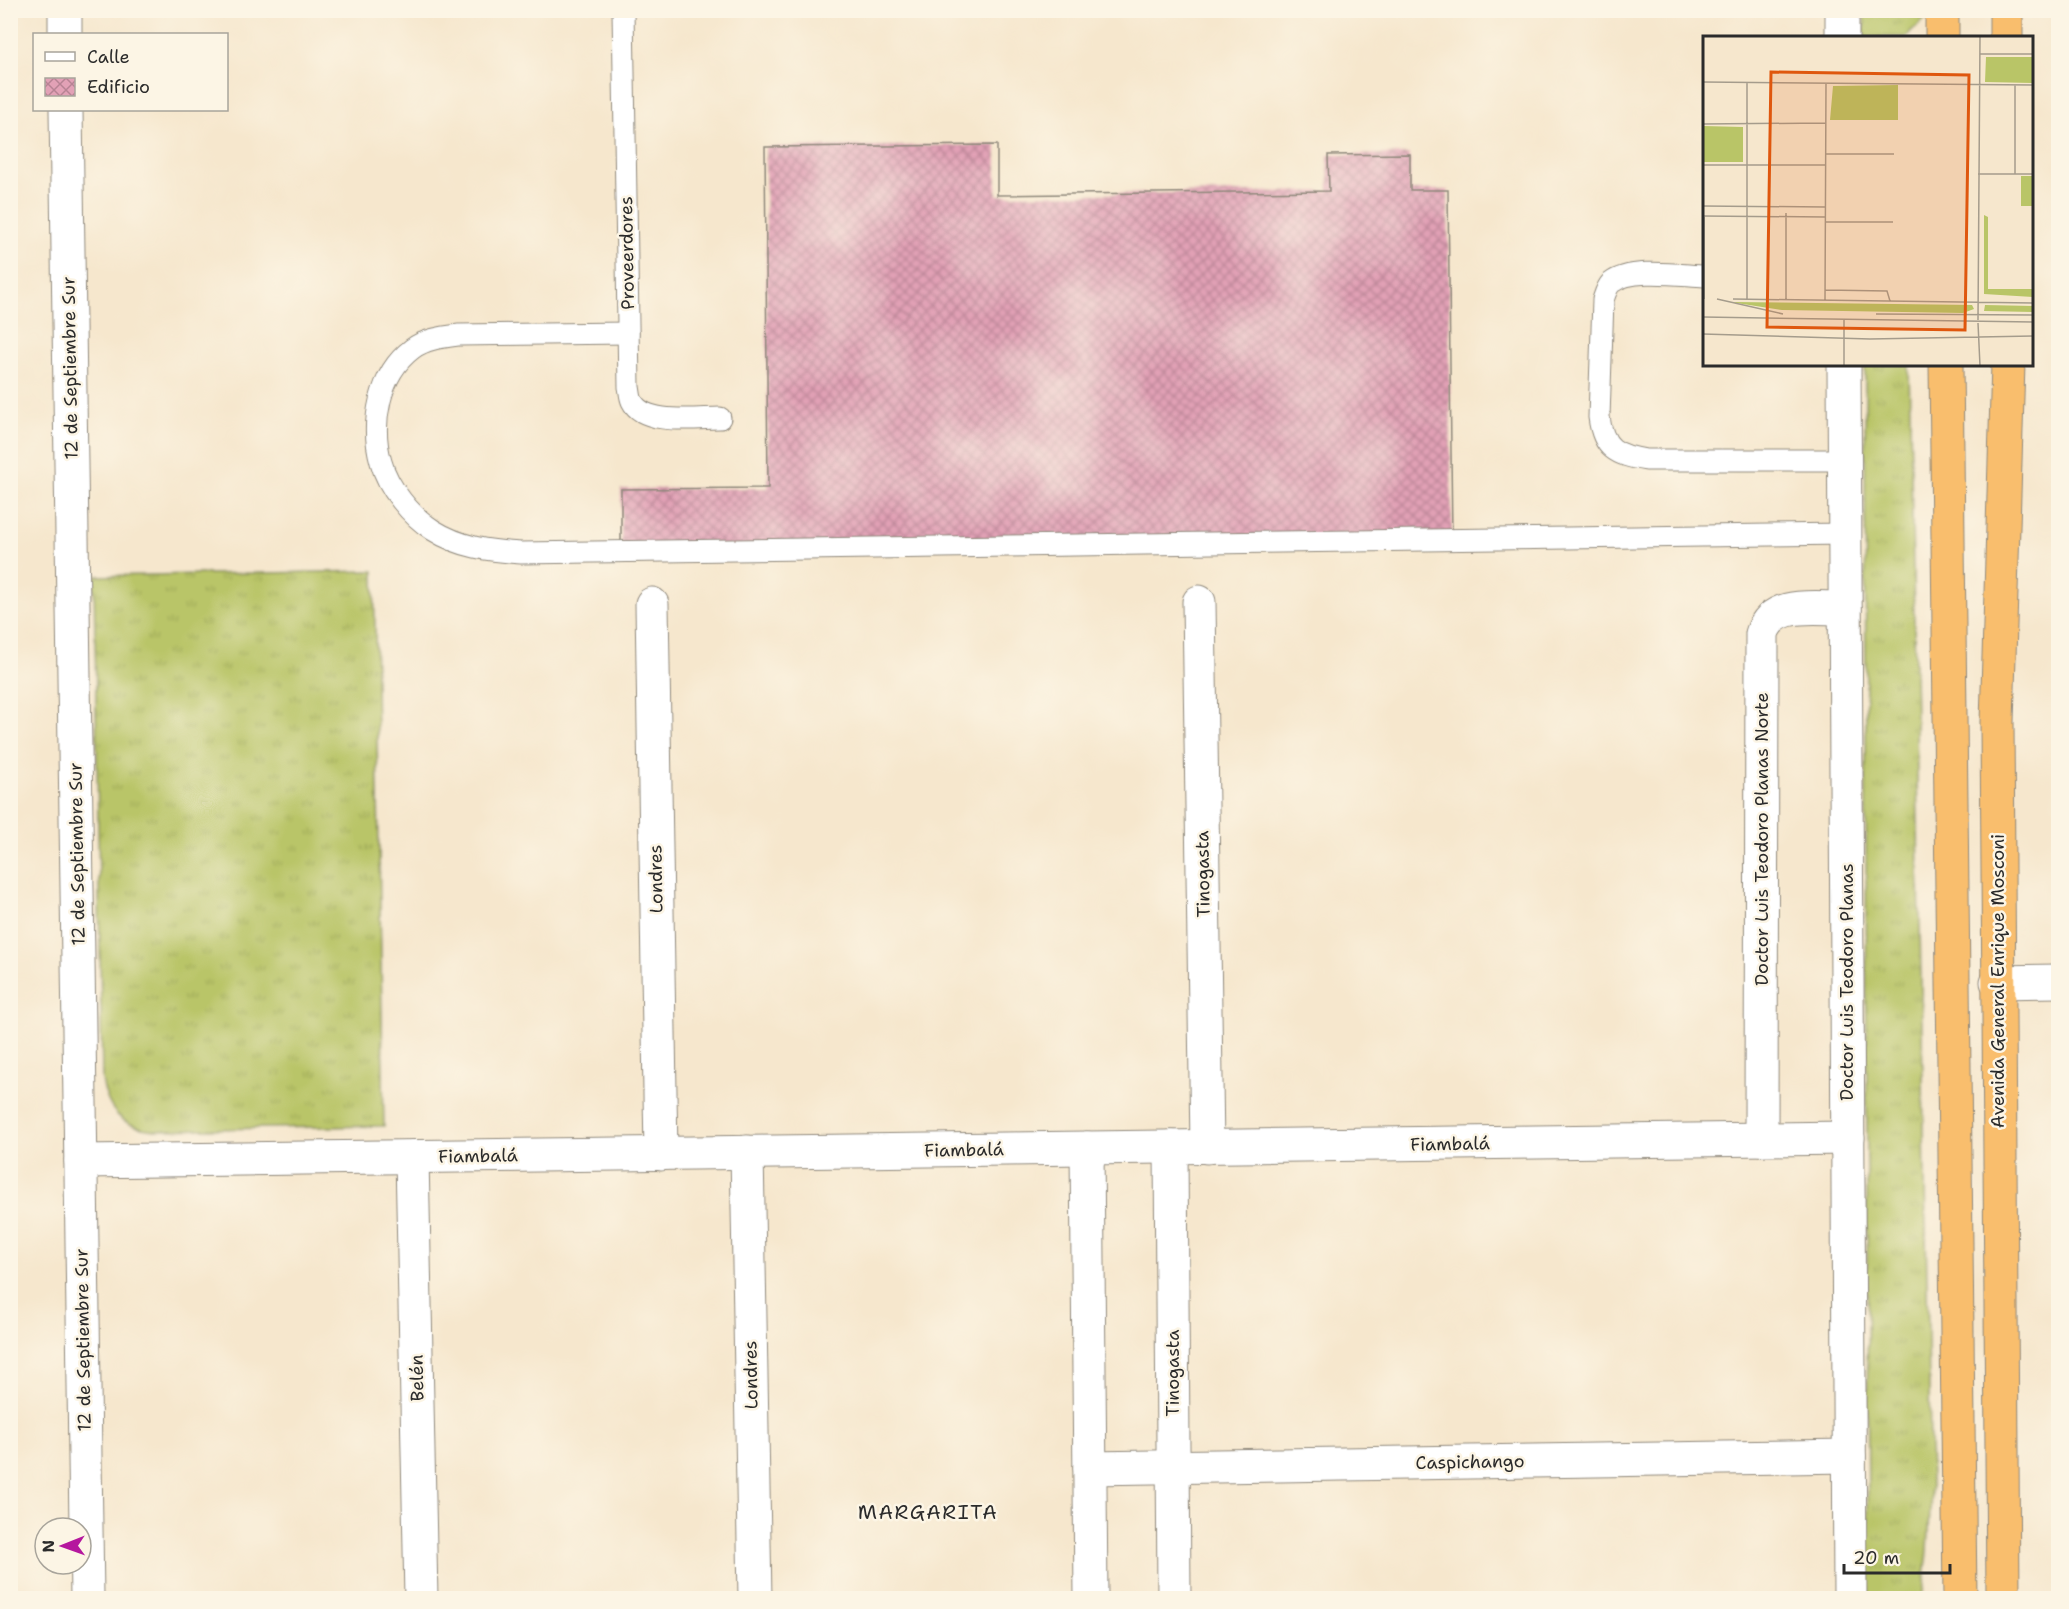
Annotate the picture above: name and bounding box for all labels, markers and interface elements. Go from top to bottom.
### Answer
legend [33,33,228,111]
inset map [1703,36,2033,366]
text: Calle [87,45,130,69]
text: Edificio [87,75,150,99]
street label: Proveerdores [614,196,640,310]
street label: 12 de Septiembre Sur [56,276,84,460]
street label: Doctor Luis Teodoro Planas Norte [1750,692,1774,986]
street label: 12 de Septiembre Sur [63,762,91,946]
street label: Tinogasta [1190,830,1216,918]
street label: Avenida General Enrique Mosconi [1986,834,2010,1128]
street label: Londres [643,844,669,914]
street label: Doctor Luis Teodoro Planas [1835,863,1859,1101]
street label: Fiambalá [1410,1131,1490,1157]
street label: Fiambalá [924,1137,1004,1163]
street label: Fiambalá [438,1143,518,1169]
street label: 12 de Septiembre Sur [69,1248,97,1432]
street label: Tinogasta [1161,1330,1185,1416]
street label: Londres [738,1340,764,1410]
street label: Belén [405,1354,429,1402]
street label: Caspichango [1415,1449,1525,1475]
district label: MARGARITA [858,1499,998,1525]
north arrow [33,1516,93,1576]
scale bar [1844,1537,1950,1575]
text: N [38,1540,59,1553]
text: 20 m [1853,1546,1899,1570]

